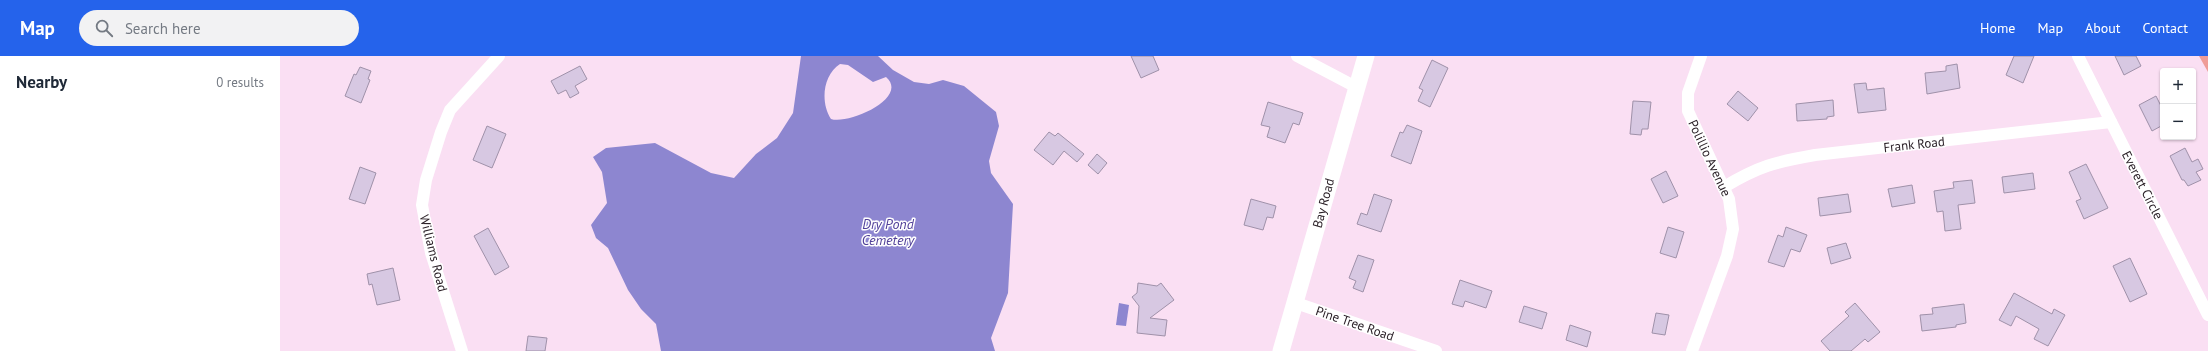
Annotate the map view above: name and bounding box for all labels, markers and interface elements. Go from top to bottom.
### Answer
search box [79,10,359,46]
text: Map [20,16,55,40]
icon: search [93,17,115,39]
text: Search here [125,19,201,38]
text: Home [1980,19,2015,37]
text: Map [2037,19,2063,37]
text: About [2085,19,2121,37]
text: Contact [2143,19,2188,37]
map controls [2160,68,2196,140]
button: + [2160,68,2196,104]
text: Nearby [16,71,67,93]
text: 0 results [216,74,264,91]
button: − [2160,104,2196,140]
street label: Polillio Avenue [1684,117,1735,199]
street label: Frank Road [1883,133,1946,156]
street label: Everett Circle [2118,148,2167,222]
street label: Bay Road [1309,176,1338,230]
street label: Williams Road [416,213,451,293]
water label: Dry Pond Cemetery [862,215,915,249]
street label: Pine Tree Road [1313,302,1396,345]

